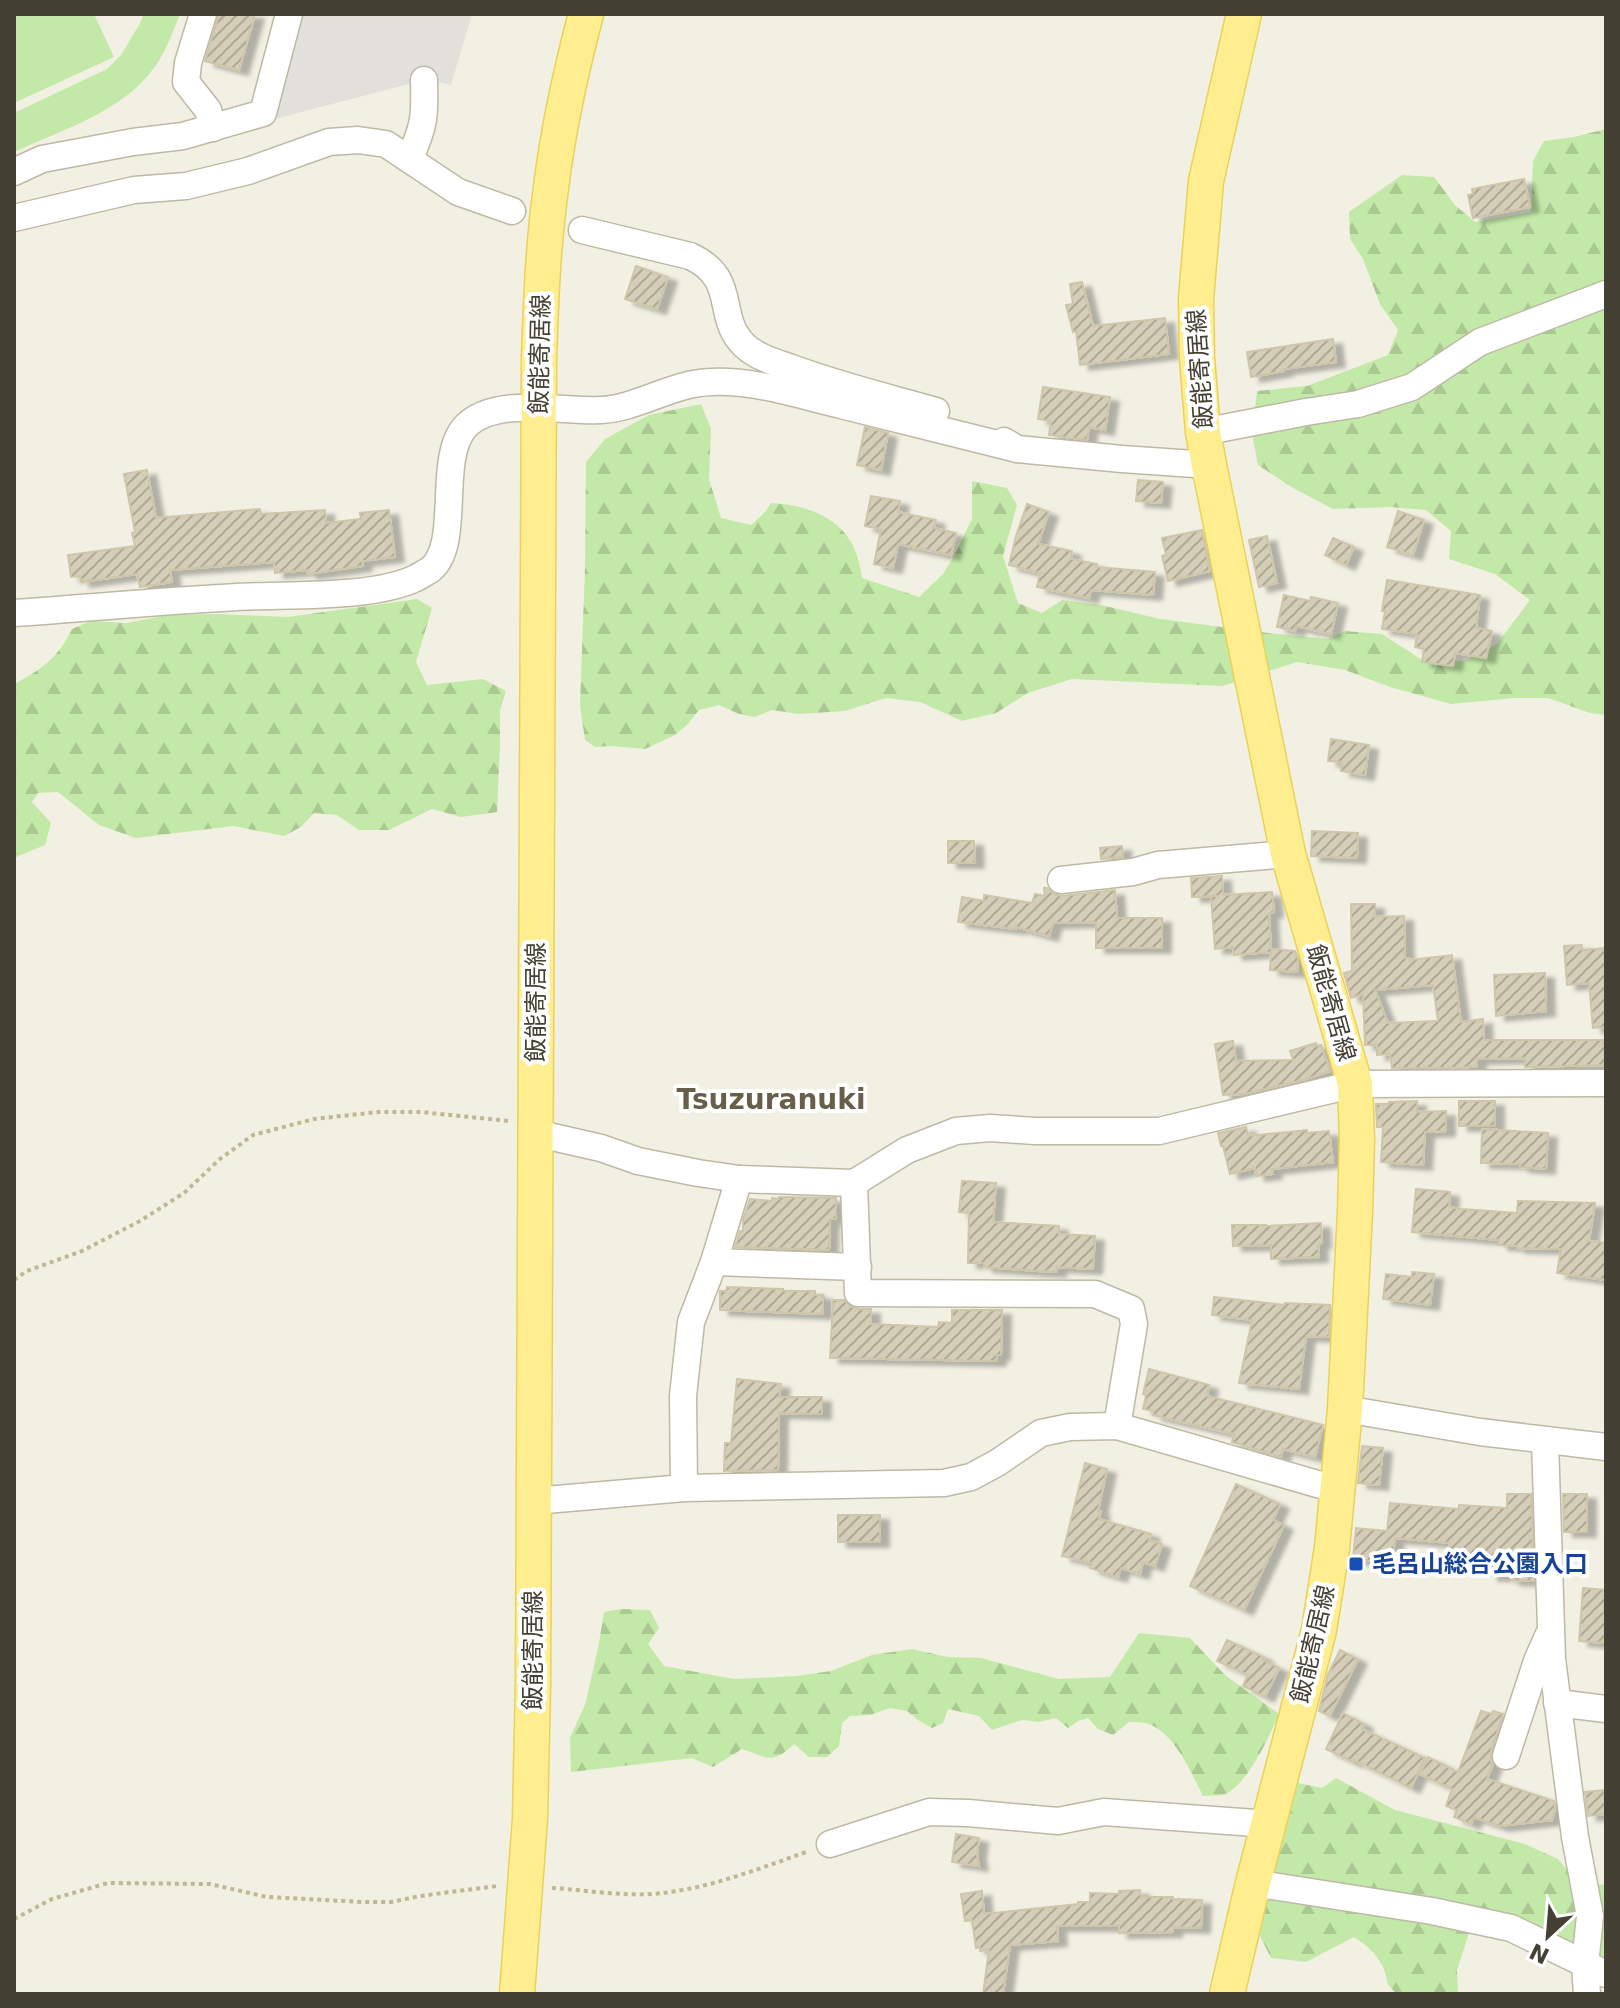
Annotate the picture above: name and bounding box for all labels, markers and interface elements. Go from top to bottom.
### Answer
street label: 飯能寄居線 [525,294,555,414]
street label: 飯能寄居線 [1182,308,1218,430]
street label: 飯能寄居線 [1301,941,1361,1065]
street label: 飯能寄居線 [522,942,550,1062]
district label: Tsuzuranuki [677,1083,866,1116]
place label: 毛呂山総合公園入口 [1372,1550,1588,1578]
marker: 毛呂山総合公園入口 [1347,1555,1365,1573]
street label: 飯能寄居線 [1286,1582,1340,1706]
street label: 飯能寄居線 [519,1590,547,1710]
north arrow [1508,1896,1588,1976]
text: N [1526,1938,1553,1969]

